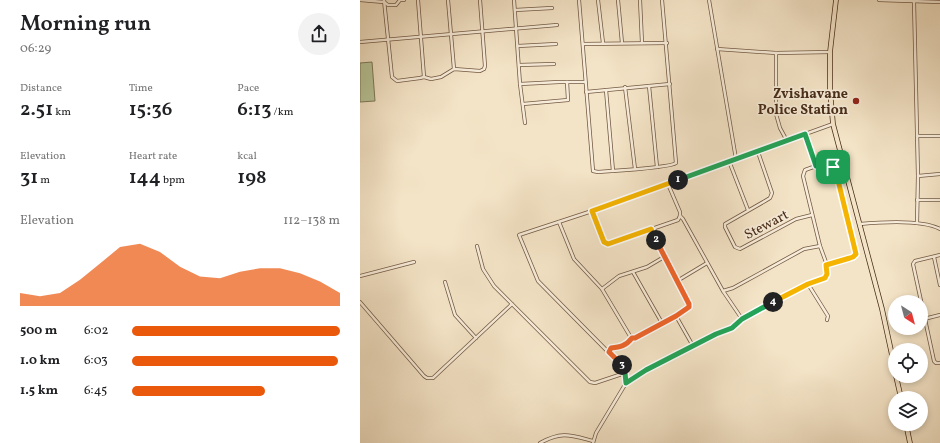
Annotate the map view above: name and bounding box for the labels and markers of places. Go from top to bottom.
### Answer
place label: Zvishavane Police Station [758,85,848,120]
marker: Zvishavane Police Station [851,96,861,106]
pin [816,150,850,184]
pin: 1 [668,170,688,190]
pin: 2 [646,230,666,250]
pin: 4 [763,292,783,312]
pin: 3 [612,355,632,375]

